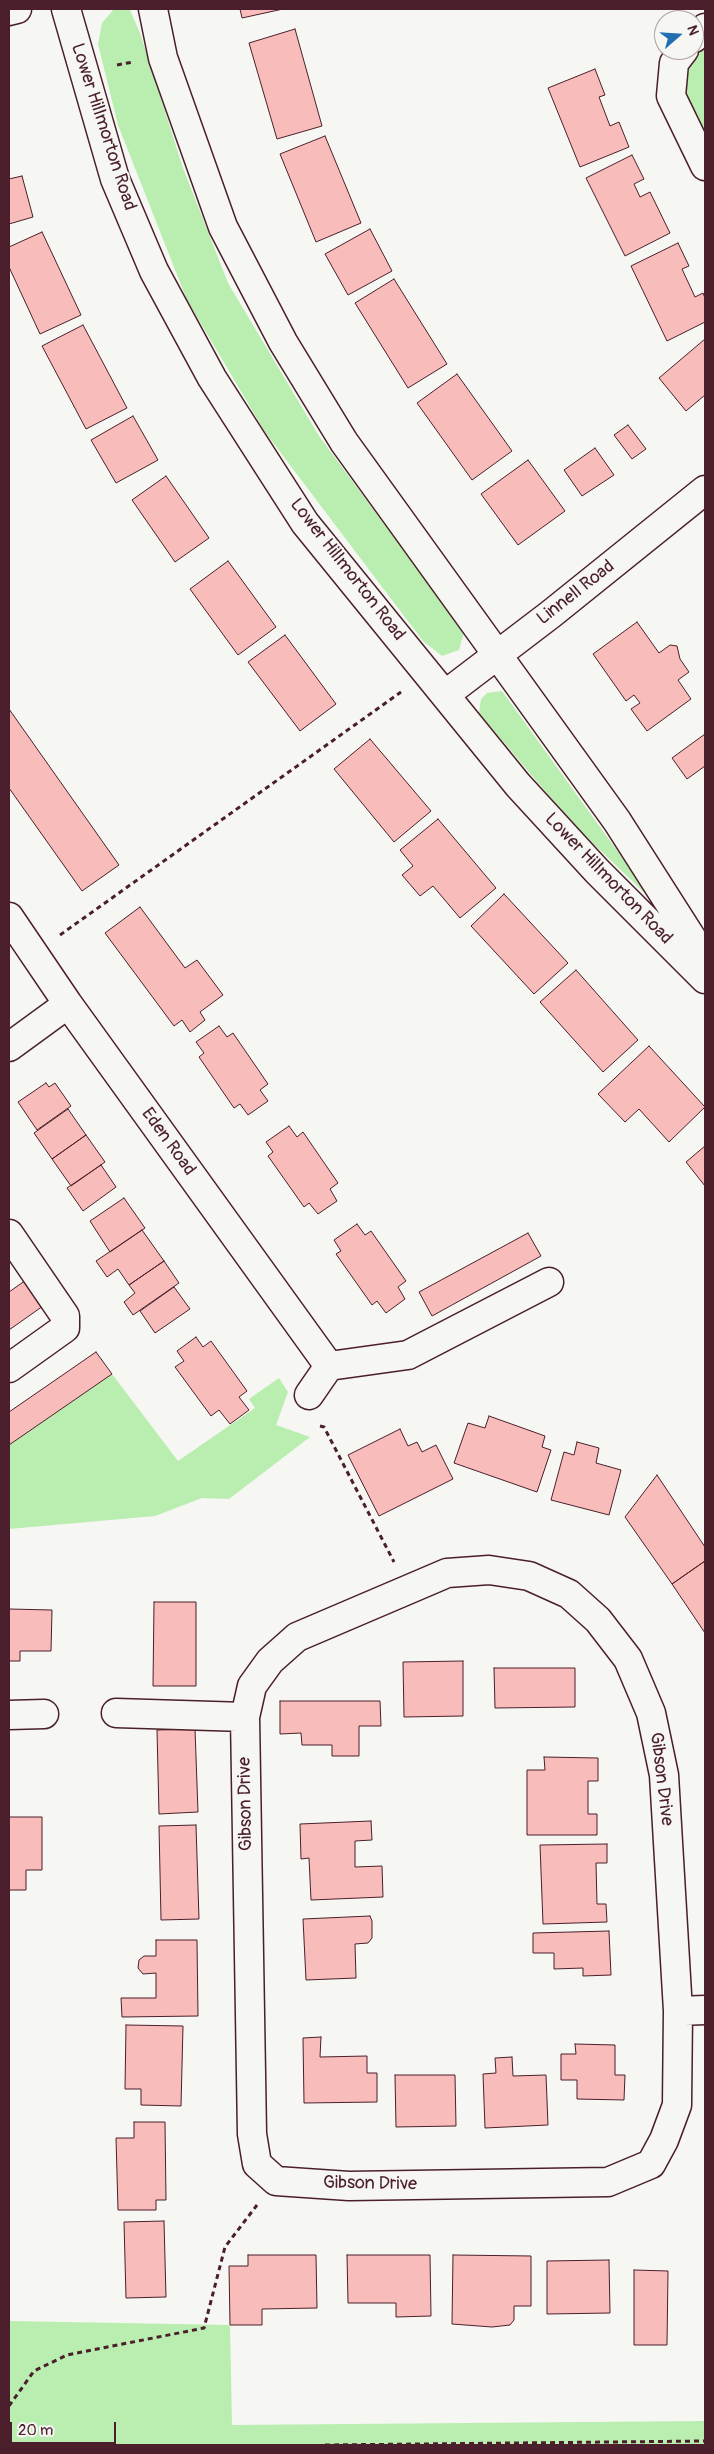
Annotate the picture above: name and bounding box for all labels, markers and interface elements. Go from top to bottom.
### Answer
north arrow [654,10,704,60]
text: N [683,23,702,38]
street label: Lower Hillmorton Road [66,41,140,213]
street label: Lower Hillmorton Road [285,495,409,645]
street label: Linnell Road [533,556,619,630]
street label: Lower Hillmorton Road [540,809,676,949]
street label: Eden Road [136,1104,200,1180]
street label: Gibson Drive [645,1731,677,1827]
street label: Gibson Drive [234,1757,258,1851]
street label: Gibson Drive [323,2172,417,2196]
scale bar [12,2412,119,2444]
text: 20 m [18,2421,53,2440]

